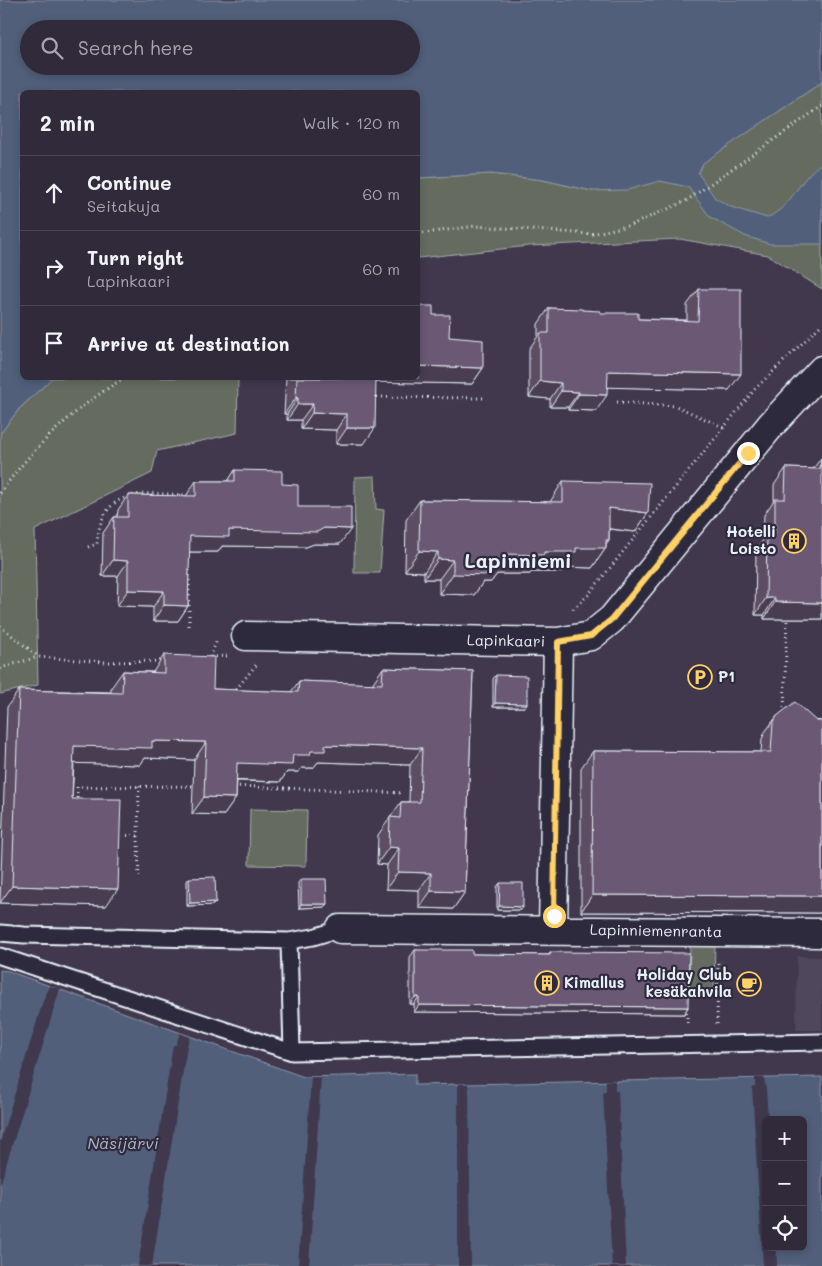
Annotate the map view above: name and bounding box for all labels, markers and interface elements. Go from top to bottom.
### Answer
search box [20,20,420,75]
icon: search [38,34,66,62]
text: Search here [78,35,194,60]
text: 2 min [40,109,95,136]
text: Walk · 120 m [302,112,400,133]
text: Continue [87,170,172,195]
icon: ahead [40,179,68,207]
text: 60 m [363,183,400,204]
text: Seitakuja [87,195,160,216]
text: Turn right [87,245,184,270]
icon: right [40,254,68,282]
text: 60 m [363,258,400,279]
text: Lapinkaari [87,270,170,291]
icon: arrive [40,329,68,357]
text: Arrive at destination [87,331,290,356]
route end [737,442,760,465]
place label: Hotelli Loisto [726,521,776,558]
building icon: Hotelli Loisto [781,528,807,554]
district label: Lapinniemi [464,547,572,573]
street label: Lapinkaari [467,629,545,651]
parking icon: P1 [687,664,713,690]
place label: P1 [718,666,735,686]
route start [543,905,566,928]
street label: Lapinniemenranta [590,919,722,941]
place label: Holiday Club kesäkahvila [636,964,732,1001]
building icon: Kimallus [534,970,560,996]
cafe icon: Holiday Club kesäkahvila [736,971,762,997]
place label: Kimallus [564,972,624,992]
map controls [762,1116,807,1251]
button: + [762,1116,807,1161]
water label: Näsijärvi [87,1132,159,1153]
button: − [762,1161,807,1206]
button: locate [762,1206,807,1251]

